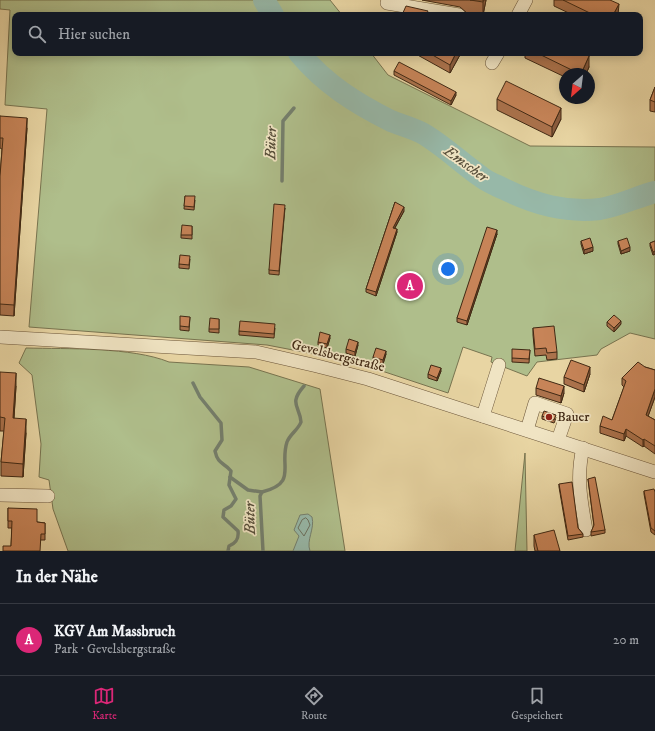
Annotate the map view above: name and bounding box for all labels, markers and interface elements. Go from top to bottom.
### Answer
search box [12,12,643,56]
icon: search [26,23,48,45]
text: Hier suchen [58,25,130,44]
north arrow [559,68,595,104]
water label: Büter [261,125,281,161]
water label: Emscher [439,141,493,187]
your location [438,259,458,279]
pin: A [397,271,423,301]
street label: Gevelsbergstraße [290,336,387,376]
place label: Bauer [557,408,590,426]
marker: Bauer [544,412,554,422]
water label: Büter [240,500,260,535]
text: In der Nähe [16,566,98,588]
text: KGV Am Massbruch [54,622,176,641]
text: A [25,632,33,648]
text: 20 m [613,632,639,648]
text: Park · Gevelsbergstraße [54,641,176,657]
tab: Karte [92,685,117,723]
tab: Route [301,685,327,723]
tab: Gespeichert [511,685,563,723]

